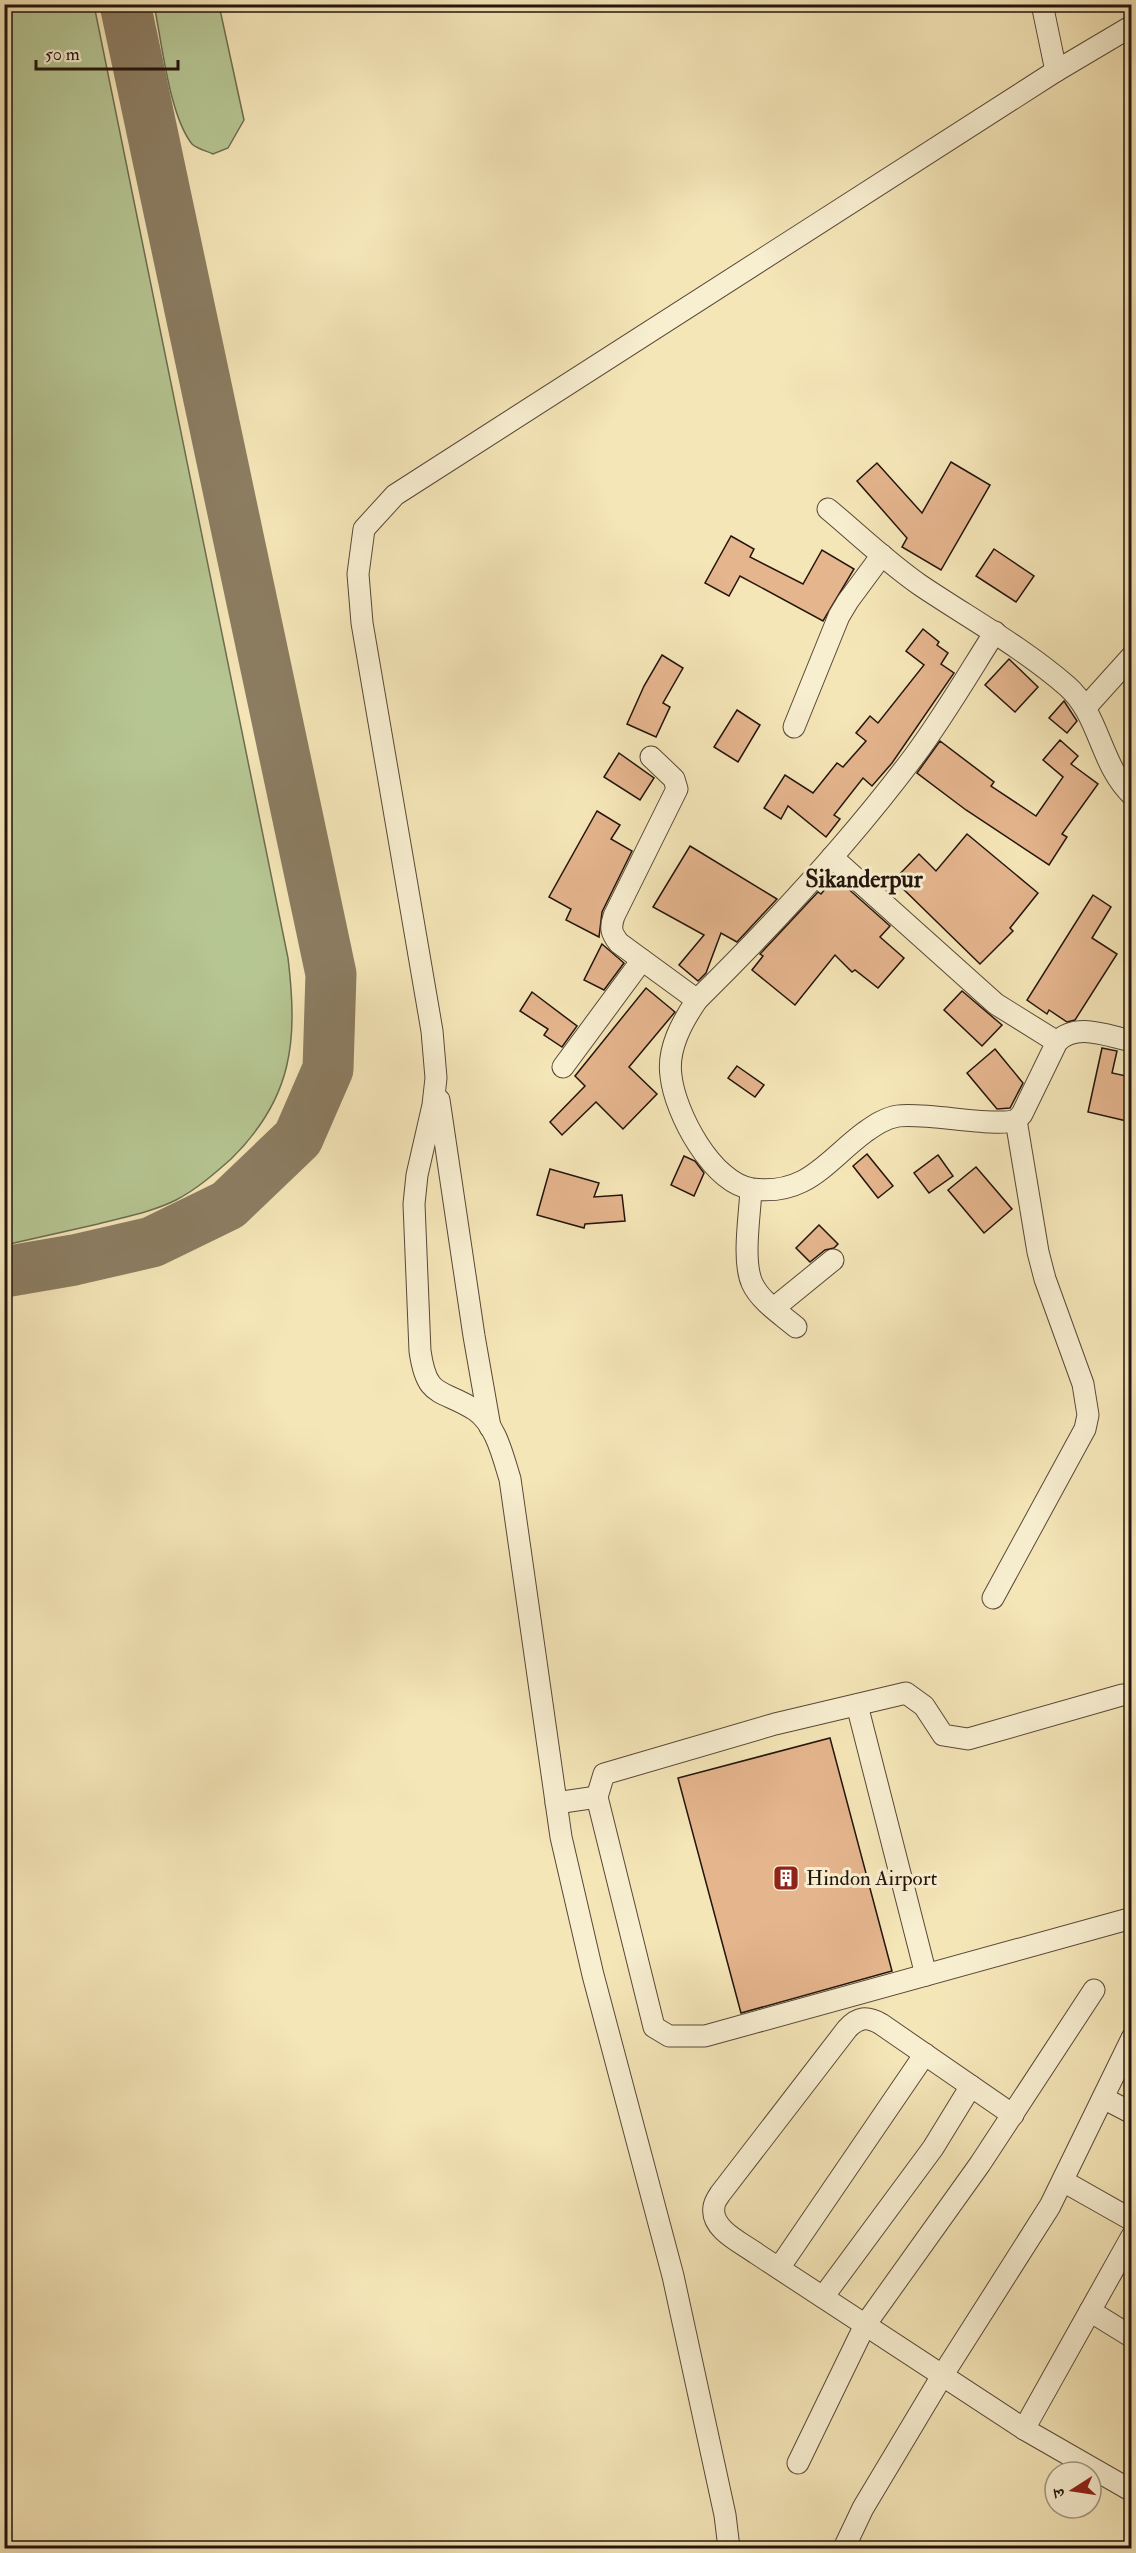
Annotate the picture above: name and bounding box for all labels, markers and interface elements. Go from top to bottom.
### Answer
scale bar [36,33,178,71]
text: 50 m [45,43,80,66]
district label: Sikanderpur [805,864,924,895]
building icon: Hindon Airport [771,1863,801,1893]
place label: Hindon Airport [806,1865,938,1892]
north arrow [1043,2460,1103,2520]
text: उ [1048,2485,1070,2500]

